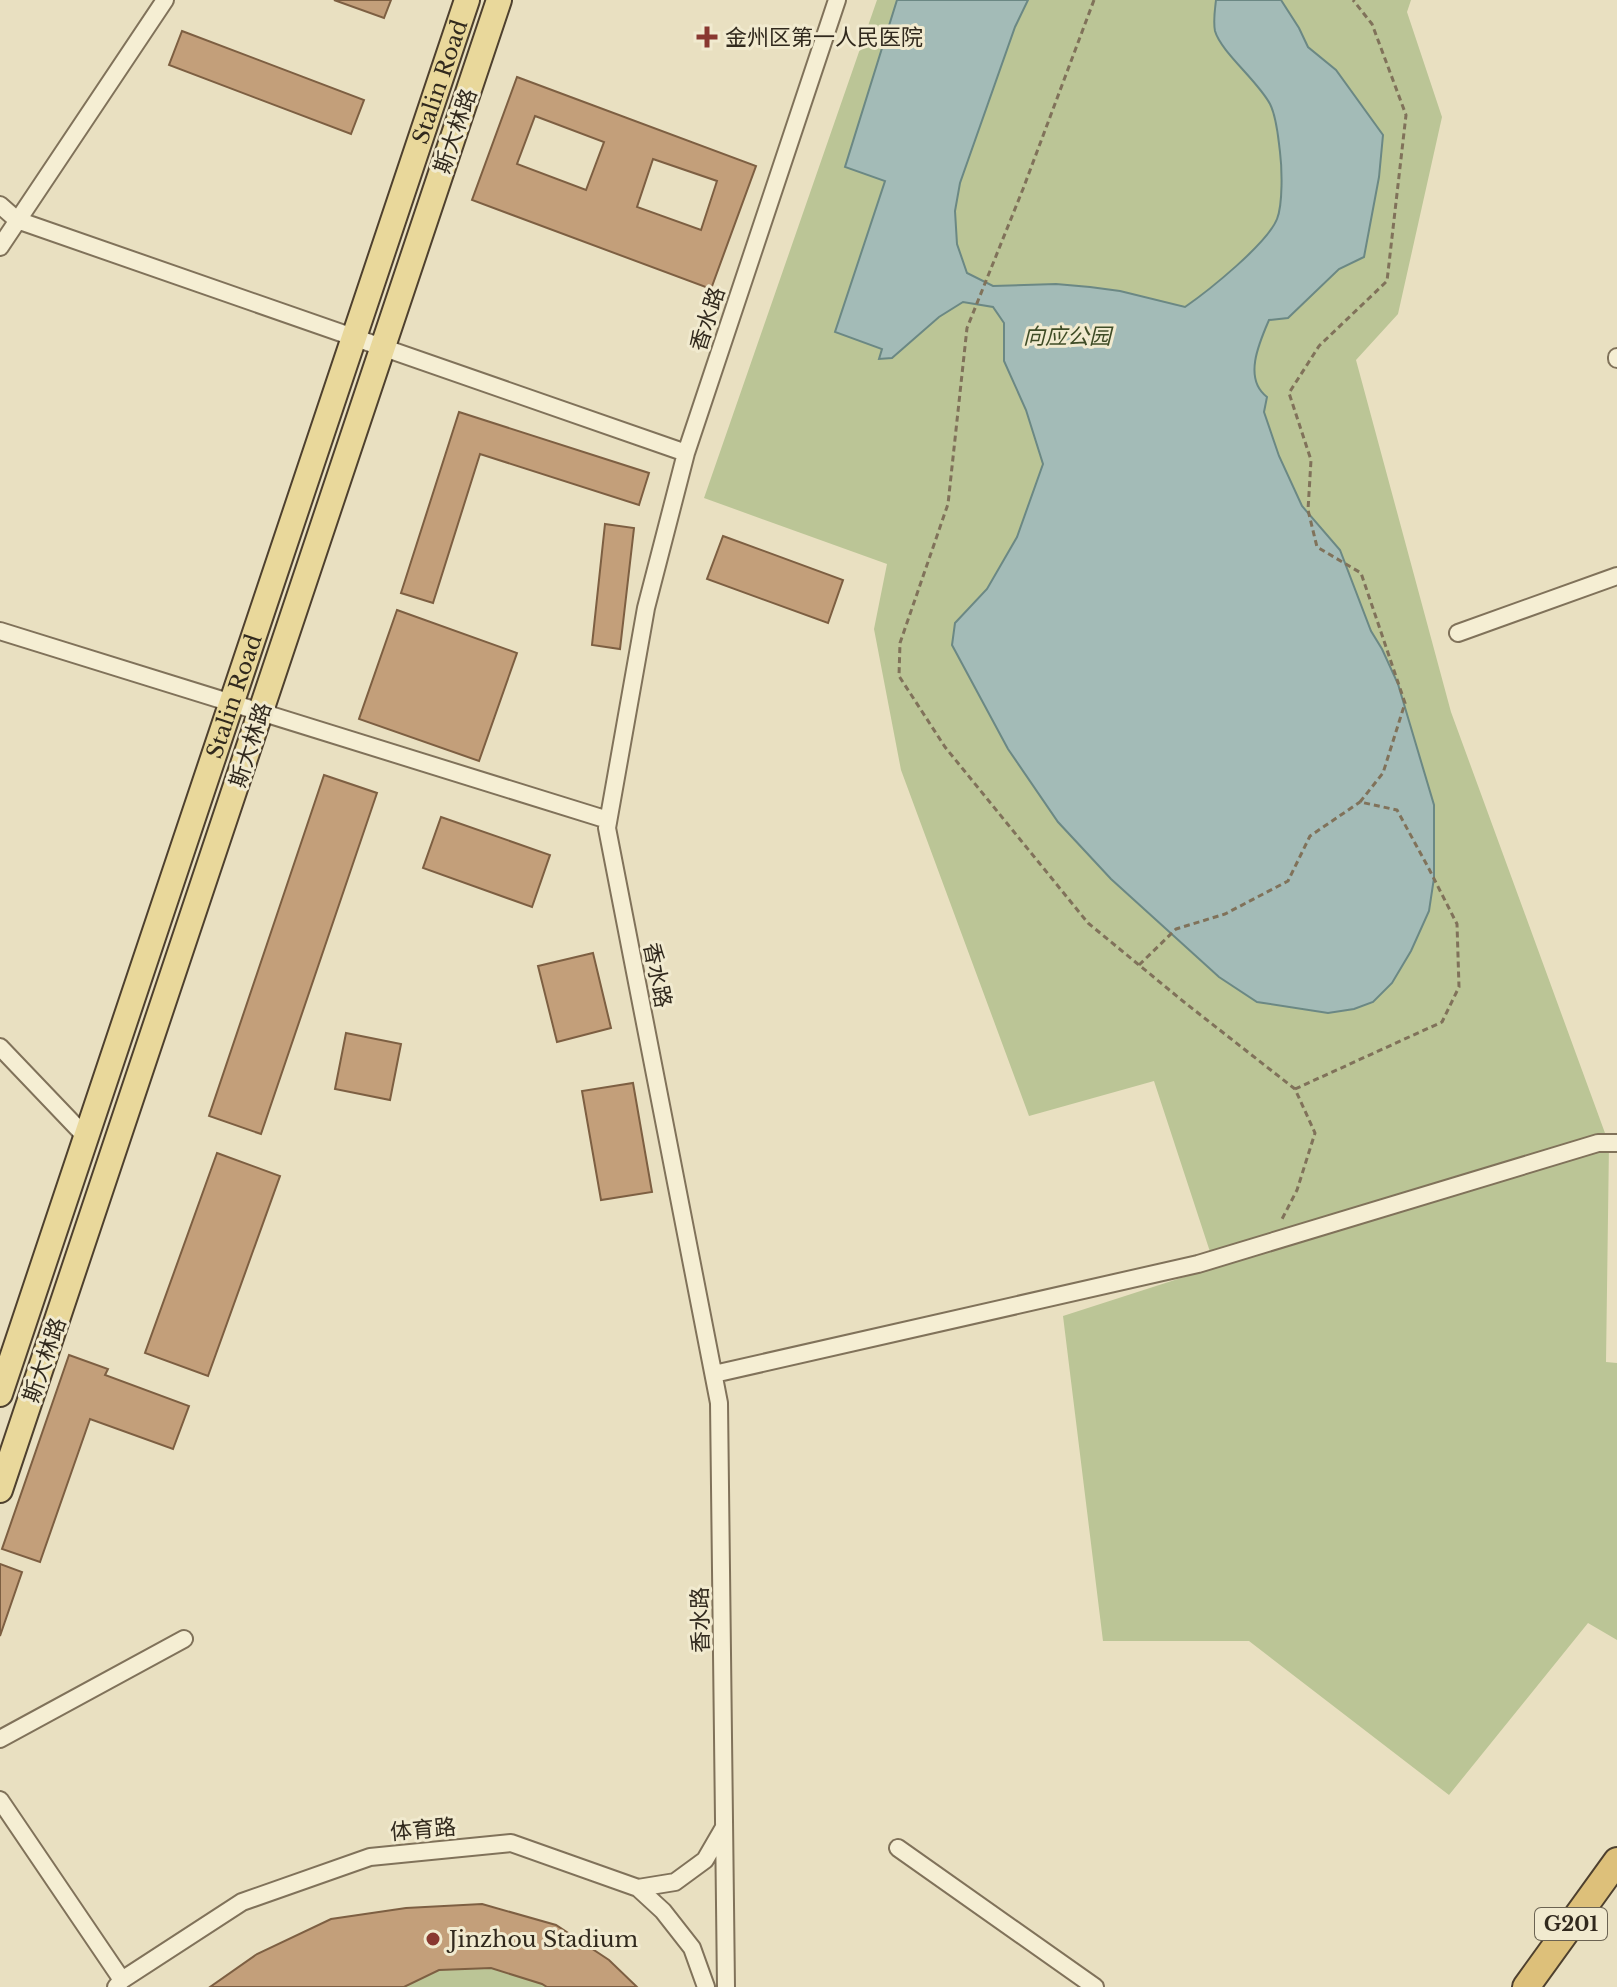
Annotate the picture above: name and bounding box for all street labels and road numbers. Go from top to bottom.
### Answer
street label: Stalin Road [407,16,474,147]
street label: 斯大林路 [428,85,483,177]
street label: 香水路 [684,284,731,355]
street label: Stalin Road [201,631,268,762]
street label: 斯大林路 [224,699,277,791]
street label: 香水路 [638,940,677,1010]
street label: 斯大林路 [17,1314,72,1406]
street label: 香水路 [686,1587,715,1653]
street label: 体育路 [389,1813,457,1846]
road number: G201 [1535,1908,1607,1940]

